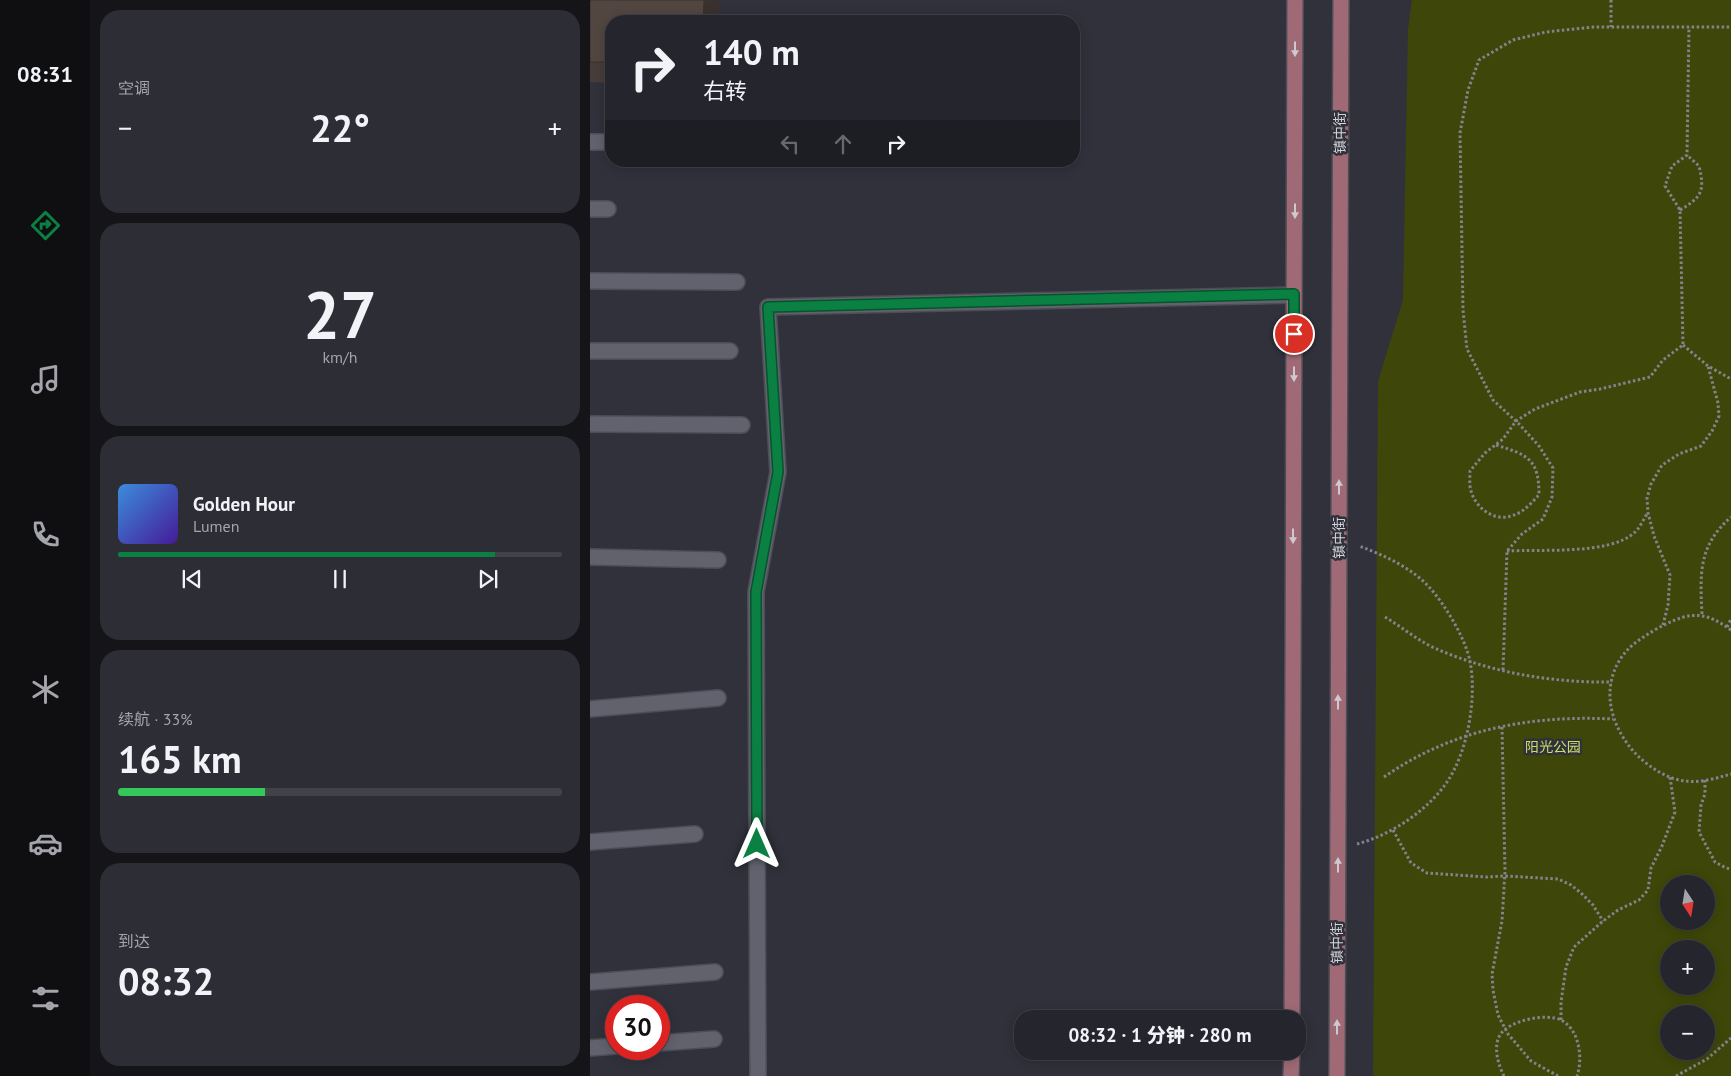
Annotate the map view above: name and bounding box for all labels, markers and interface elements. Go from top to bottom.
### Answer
text: 140 m [703,29,800,75]
icon: right [620,35,685,100]
one-way arrow [1291,41,1299,57]
text: 08:31 [17,60,73,88]
text: 右转 [703,77,747,105]
text: 空调 [118,78,150,98]
text: 22° [310,103,370,152]
text: − [118,109,132,146]
text: + [548,109,562,146]
street label: 镇中街 [1331,112,1349,154]
icon: left [776,130,804,158]
icon: ahead [829,130,857,158]
icon: right [882,130,910,158]
one-way arrow [1291,203,1299,219]
icon: directions [28,208,63,243]
text: 27 [303,272,377,356]
pin [1273,313,1315,355]
icon: arrive [1280,320,1308,348]
text: km/h [322,347,358,367]
icon: music [28,362,63,397]
one-way arrow [1290,366,1298,382]
one-way arrow [1335,479,1343,495]
text: Golden Hour [193,492,295,516]
text: Lumen [193,516,239,536]
icon: phone [28,517,63,552]
street label: 镇中街 [1330,517,1348,559]
one-way arrow [1289,528,1297,544]
icon: previous [178,565,206,593]
icon: pause [326,565,354,593]
icon: next [474,565,502,593]
icon: climate [28,672,63,707]
one-way arrow [1334,694,1342,710]
text: 续航 · 33% [118,709,193,729]
text: 165 km [118,734,242,783]
park label: 阳光公园 [1525,738,1581,756]
position arrow [730,817,782,869]
icon: car [28,826,63,861]
one-way arrow [1334,857,1342,873]
north arrow [1660,875,1715,930]
map controls [1660,875,1715,1060]
street label: 镇中街 [1328,922,1346,964]
text: 到达 [118,931,150,951]
button: + [1660,940,1715,995]
text: 08:32 [118,956,214,1005]
icon: filters [28,981,63,1016]
speed limit sign: 30 [605,995,670,1060]
button: − [1660,1005,1715,1060]
one-way arrow [1333,1019,1341,1035]
text: 08:32 · 1 分钟 · 280 m [1068,1023,1252,1047]

